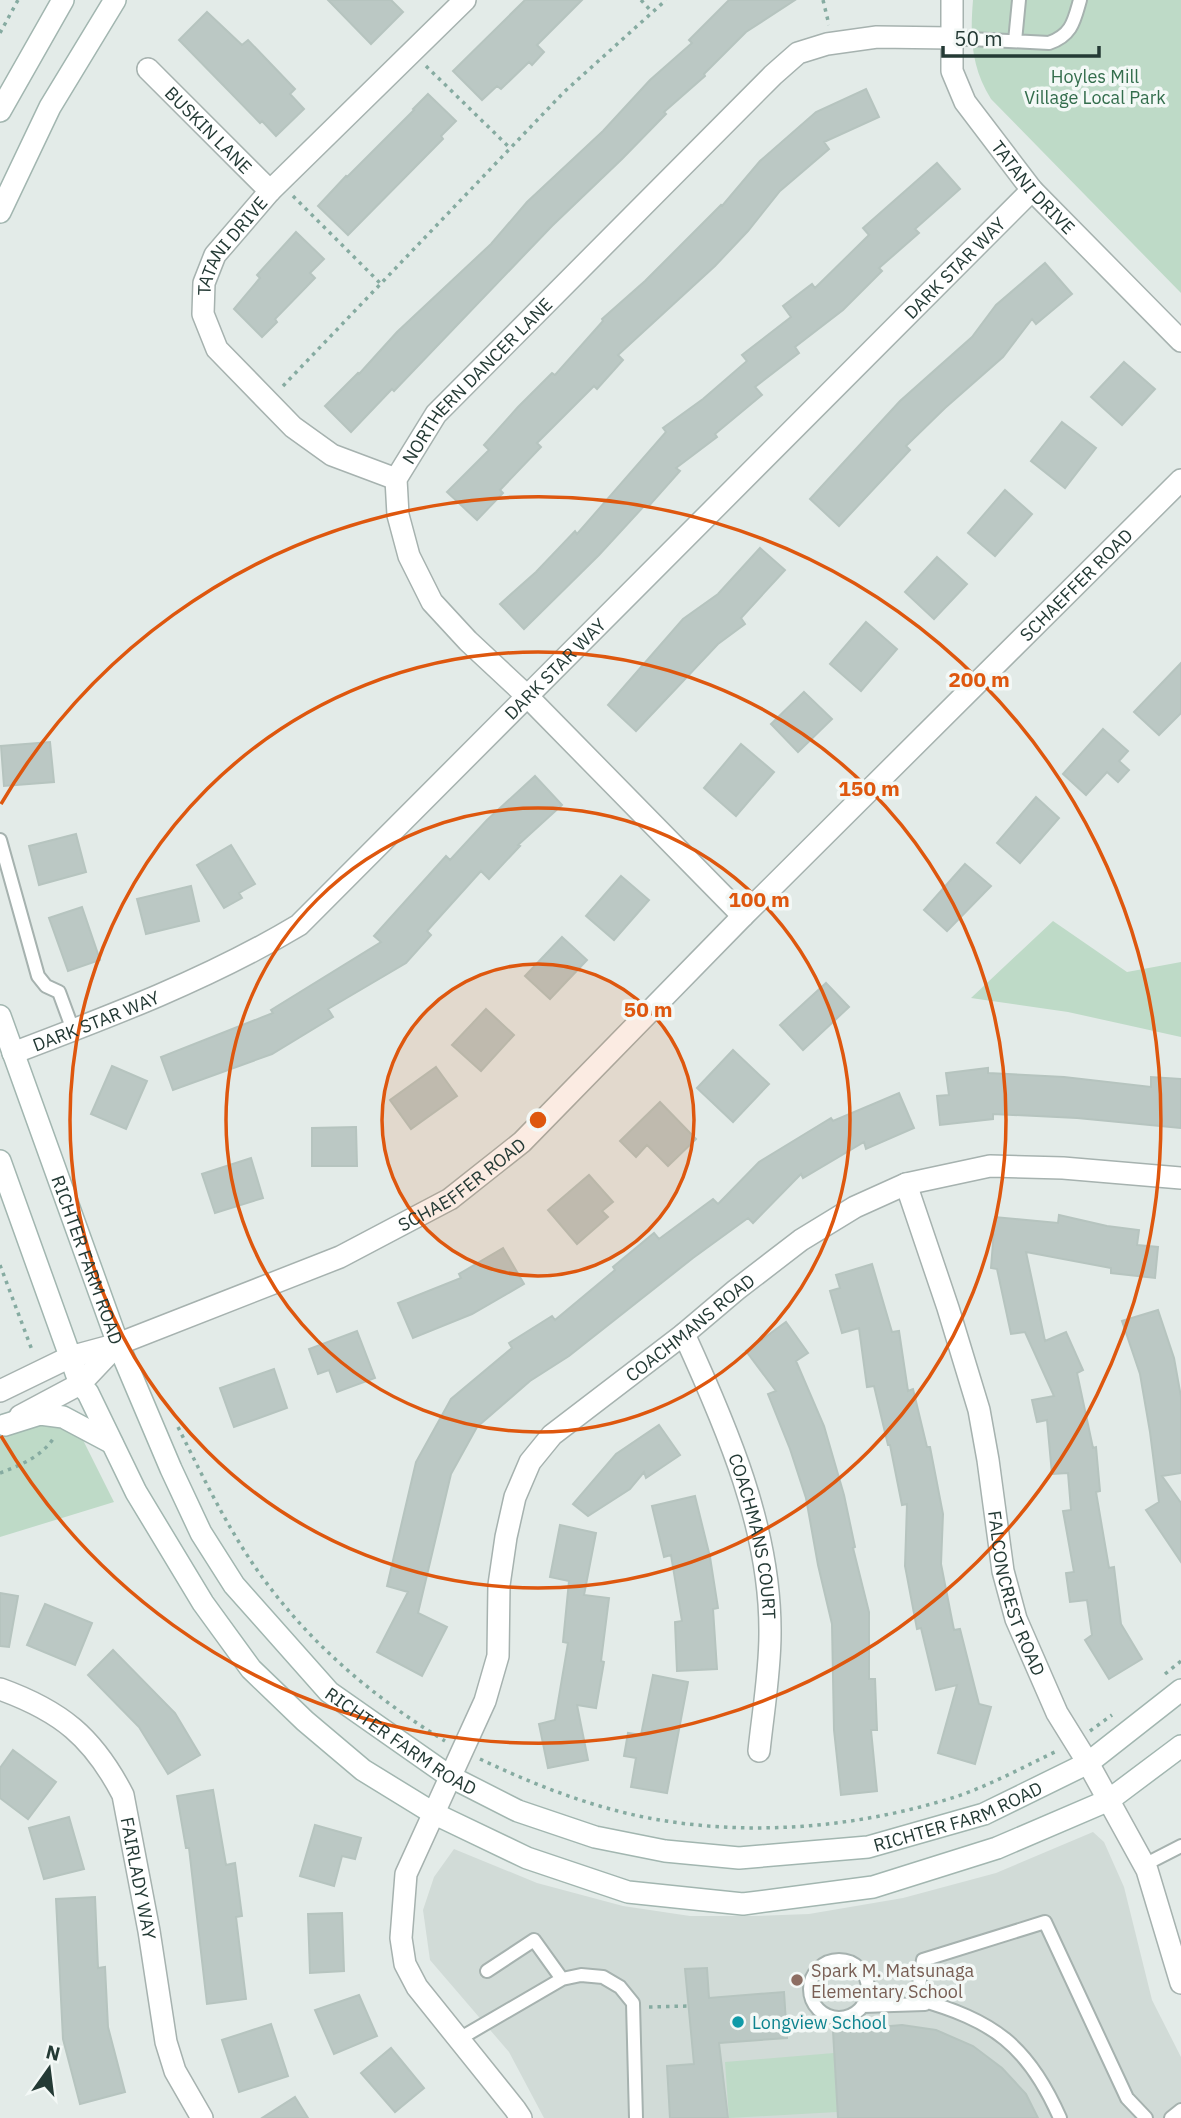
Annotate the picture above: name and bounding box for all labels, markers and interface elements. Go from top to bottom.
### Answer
scale bar [943,14,1099,58]
text: 50 m [954,24,1003,52]
park label: Hoyles Mill Village Local Park [1024,65,1166,109]
street label: BUSKIN LANE [160,81,257,178]
street label: TATANI DRIVE [987,136,1080,239]
street label: TATANI DRIVE [192,191,272,296]
street label: DARK STAR WAY [899,212,1010,324]
street label: NORTHERN DANCER LANE [397,292,557,468]
street label: SCHAEFFER ROAD [1015,523,1137,646]
street label: DARK STAR WAY [499,613,611,724]
text: 200 m [948,665,1010,693]
text: 150 m [838,774,900,802]
text: 100 m [728,885,790,913]
street label: DARK STAR WAY [29,985,163,1056]
text: 50 m [624,995,672,1023]
centre of rings [526,1108,550,1132]
street label: SCHAEFFER ROAD [394,1132,530,1236]
street label: RICHTER FARM ROAD [47,1172,129,1347]
street label: COACHMANS ROAD [620,1268,759,1386]
street label: COACHMANS COURT [724,1450,781,1620]
street label: FALCONCREST ROAD [983,1509,1051,1679]
street label: RICHTER FARM ROAD [321,1682,481,1800]
street label: RICHTER FARM ROAD [871,1776,1046,1856]
street label: FAIRLADY WAY [116,1815,162,1941]
place label: Spark M. Matsunaga Elementary School [811,1959,974,2003]
marker: Spark M. Matsunaga Elementary School [789,1972,805,1988]
place label: Longview School [752,2011,887,2034]
marker: Longview School [730,2014,746,2030]
north arrow [14,2034,84,2104]
text: N [44,2039,63,2066]

